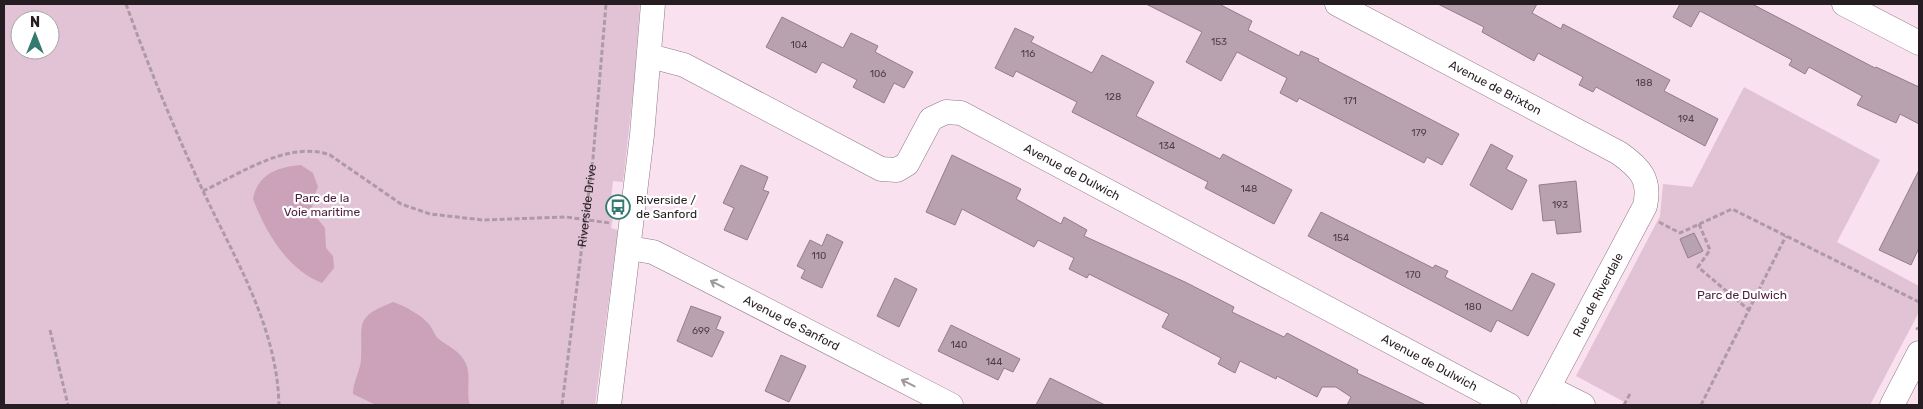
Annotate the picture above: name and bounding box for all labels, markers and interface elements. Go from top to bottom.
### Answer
north arrow [10,10,60,60]
text: N [30,14,40,31]
house number: 153 [1211,36,1227,48]
house number: 104 [791,39,807,51]
house number: 116 [1021,48,1035,60]
street label: Avenue de Brixton [1447,57,1544,118]
house number: 106 [870,68,886,80]
house number: 188 [1636,77,1653,89]
house number: 128 [1105,91,1121,103]
house number: 171 [1343,95,1357,107]
house number: 194 [1678,113,1694,125]
house number: 179 [1411,127,1427,139]
house number: 134 [1159,140,1175,152]
street label: Avenue de Dulwich [1022,141,1122,203]
street label: Riverside Drive [575,163,599,248]
house number: 148 [1241,183,1257,195]
park label: Parc de la Voie maritime [284,191,360,219]
place label: Riverside / de Sanford [636,193,697,221]
bus stop icon: Riverside / de Sanford [605,194,631,220]
house number: 193 [1552,199,1568,211]
house number: 154 [1333,232,1349,244]
house number: 110 [812,250,826,262]
street label: Rue de Riverdale [1570,250,1626,339]
house number: 170 [1405,269,1421,281]
one-way arrow [709,279,724,289]
park label: Parc de Dulwich [1697,288,1787,302]
street label: Avenue de Sanford [741,293,842,354]
house number: 180 [1465,301,1482,313]
house number: 699 [692,325,710,337]
street label: Avenue de Dulwich [1379,331,1480,394]
house number: 140 [951,339,967,351]
house number: 144 [986,356,1002,368]
one-way arrow [900,378,915,388]

